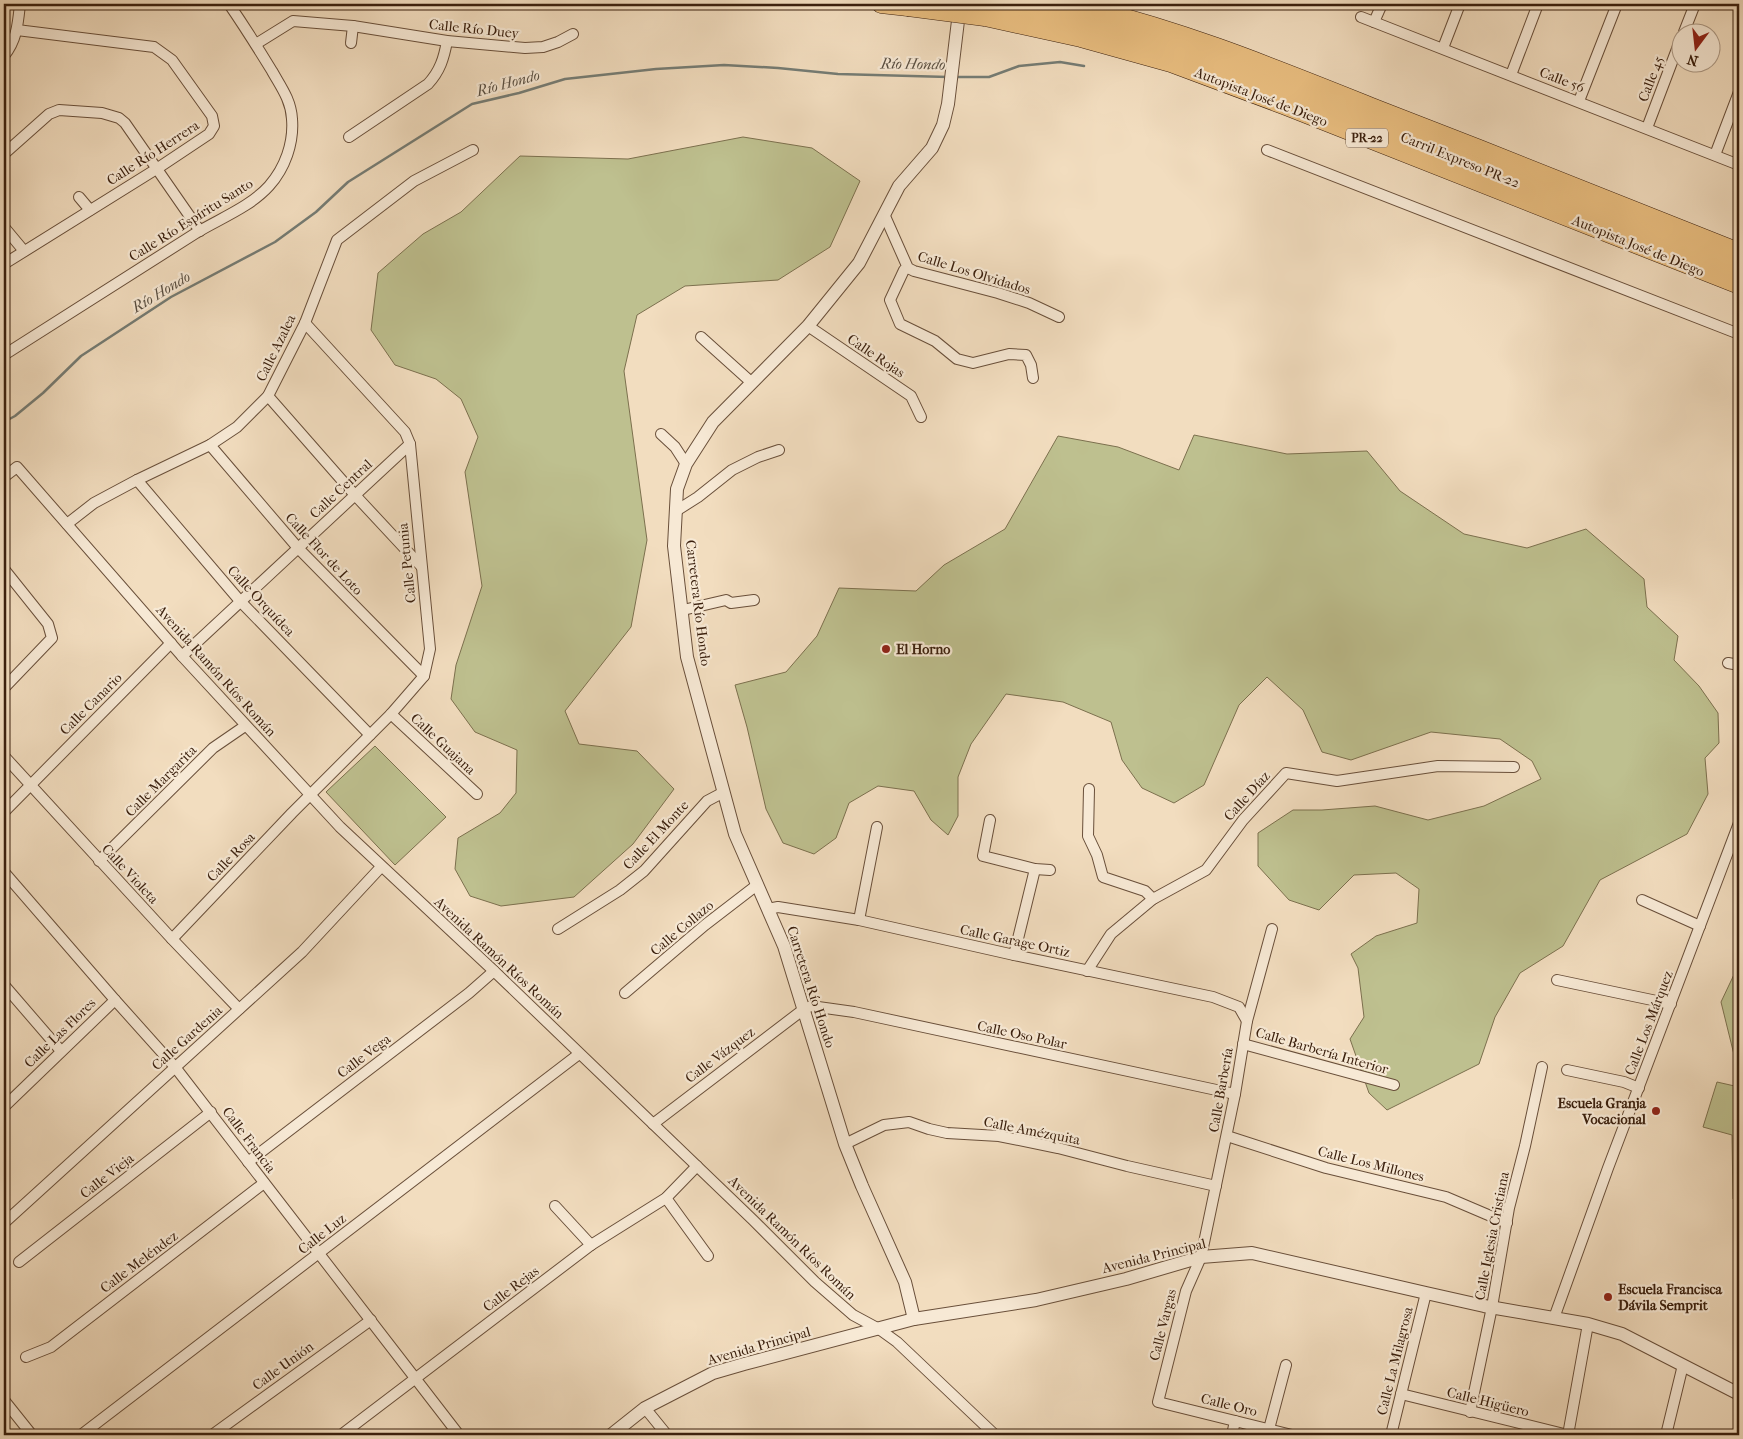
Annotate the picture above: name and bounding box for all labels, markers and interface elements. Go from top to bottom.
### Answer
street label: Calle Río Duey [428,16,520,42]
north arrow [1670,22,1720,72]
text: N [1685,50,1700,70]
water label: Río Hondo [879,54,946,74]
street label: Calle 45 [1635,54,1667,104]
street label: Autopista José de Diego [1191,63,1330,130]
street label: Calle 56 [1537,64,1587,97]
water label: Río Hondo [473,66,542,100]
street label: Calle Río Herrera [104,117,203,189]
road number: PR-22 [1346,128,1388,148]
street label: Carril Expreso PR-22 [1398,128,1522,192]
street label: Calle Río Espíritu Santo [126,175,256,265]
street label: Autopista José de Diego [1568,211,1707,280]
street label: Calle Los Olvidados [916,248,1032,298]
water label: Río Hondo [128,268,193,317]
street label: Calle Azalea [252,311,300,384]
street label: Calle Rojas [844,331,908,381]
street label: Calle Central [306,456,376,522]
street label: Calle Flor de Loto [282,509,366,599]
street label: Calle Petunia [394,522,420,604]
street label: Carretera Río Hondo [682,539,714,667]
street label: Calle Orquídea [224,562,299,640]
street label: Avenida Ramón Ríos Román [152,601,280,740]
place label: El Horno [896,641,950,658]
marker: El Horno [880,643,892,655]
street label: Calle Canario [56,669,126,739]
street label: Calle Guajana [407,710,479,779]
street label: Calle Margarita [122,741,201,820]
street label: Calle Díaz [1220,768,1274,824]
street label: Calle El Monte [620,797,692,873]
street label: Calle Rosa [203,828,259,885]
street label: Calle Violeta [98,841,162,908]
street label: Avenida Ramón Ríos Román [430,893,567,1023]
street label: Calle Collazo [647,897,717,959]
street label: Calle Garage Ortiz [958,921,1072,961]
street label: Carretera Río Hondo [783,924,839,1050]
street label: Calle Los Márquez [1621,968,1677,1078]
street label: Calle Las Flores [21,995,99,1071]
street label: Calle Gardenia [148,1002,226,1074]
street label: Calle Oso Polar [976,1017,1068,1053]
street label: Calle Vázquez [682,1023,758,1087]
street label: Calle Barbería Interior [1254,1024,1390,1078]
street label: Calle Vega [334,1030,395,1082]
street label: Calle Barbería [1205,1046,1237,1134]
place label: Escuela Granja Vocacional [1558,1095,1647,1128]
street label: Calle Francia [219,1104,280,1177]
marker: Escuela Granja Vocacional [1650,1105,1662,1117]
street label: Calle Amézquita [982,1113,1082,1149]
street label: Calle Los Millones [1316,1143,1426,1185]
street label: Calle Vieja [77,1149,138,1202]
street label: Calle Iglesia Cristiana [1471,1170,1513,1302]
street label: Avenida Ramón Ríos Román [724,1172,859,1303]
street label: Calle Luz [295,1210,349,1258]
street label: Calle Meléndez [97,1227,181,1297]
street label: Avenida Principal [1099,1235,1208,1277]
street label: Calle Rejas [480,1262,542,1316]
place label: Escuela Francisca Dávila Semprit [1618,1281,1723,1314]
street label: Calle Vargas [1146,1287,1180,1363]
marker: Escuela Francisca Dávila Semprit [1602,1291,1614,1303]
street label: Calle La Milagrosa [1373,1305,1417,1417]
street label: Avenida Principal [704,1323,813,1369]
street label: Calle Unión [249,1338,317,1394]
street label: Calle Higüero [1445,1384,1531,1420]
street label: Calle Oro [1199,1390,1259,1420]

